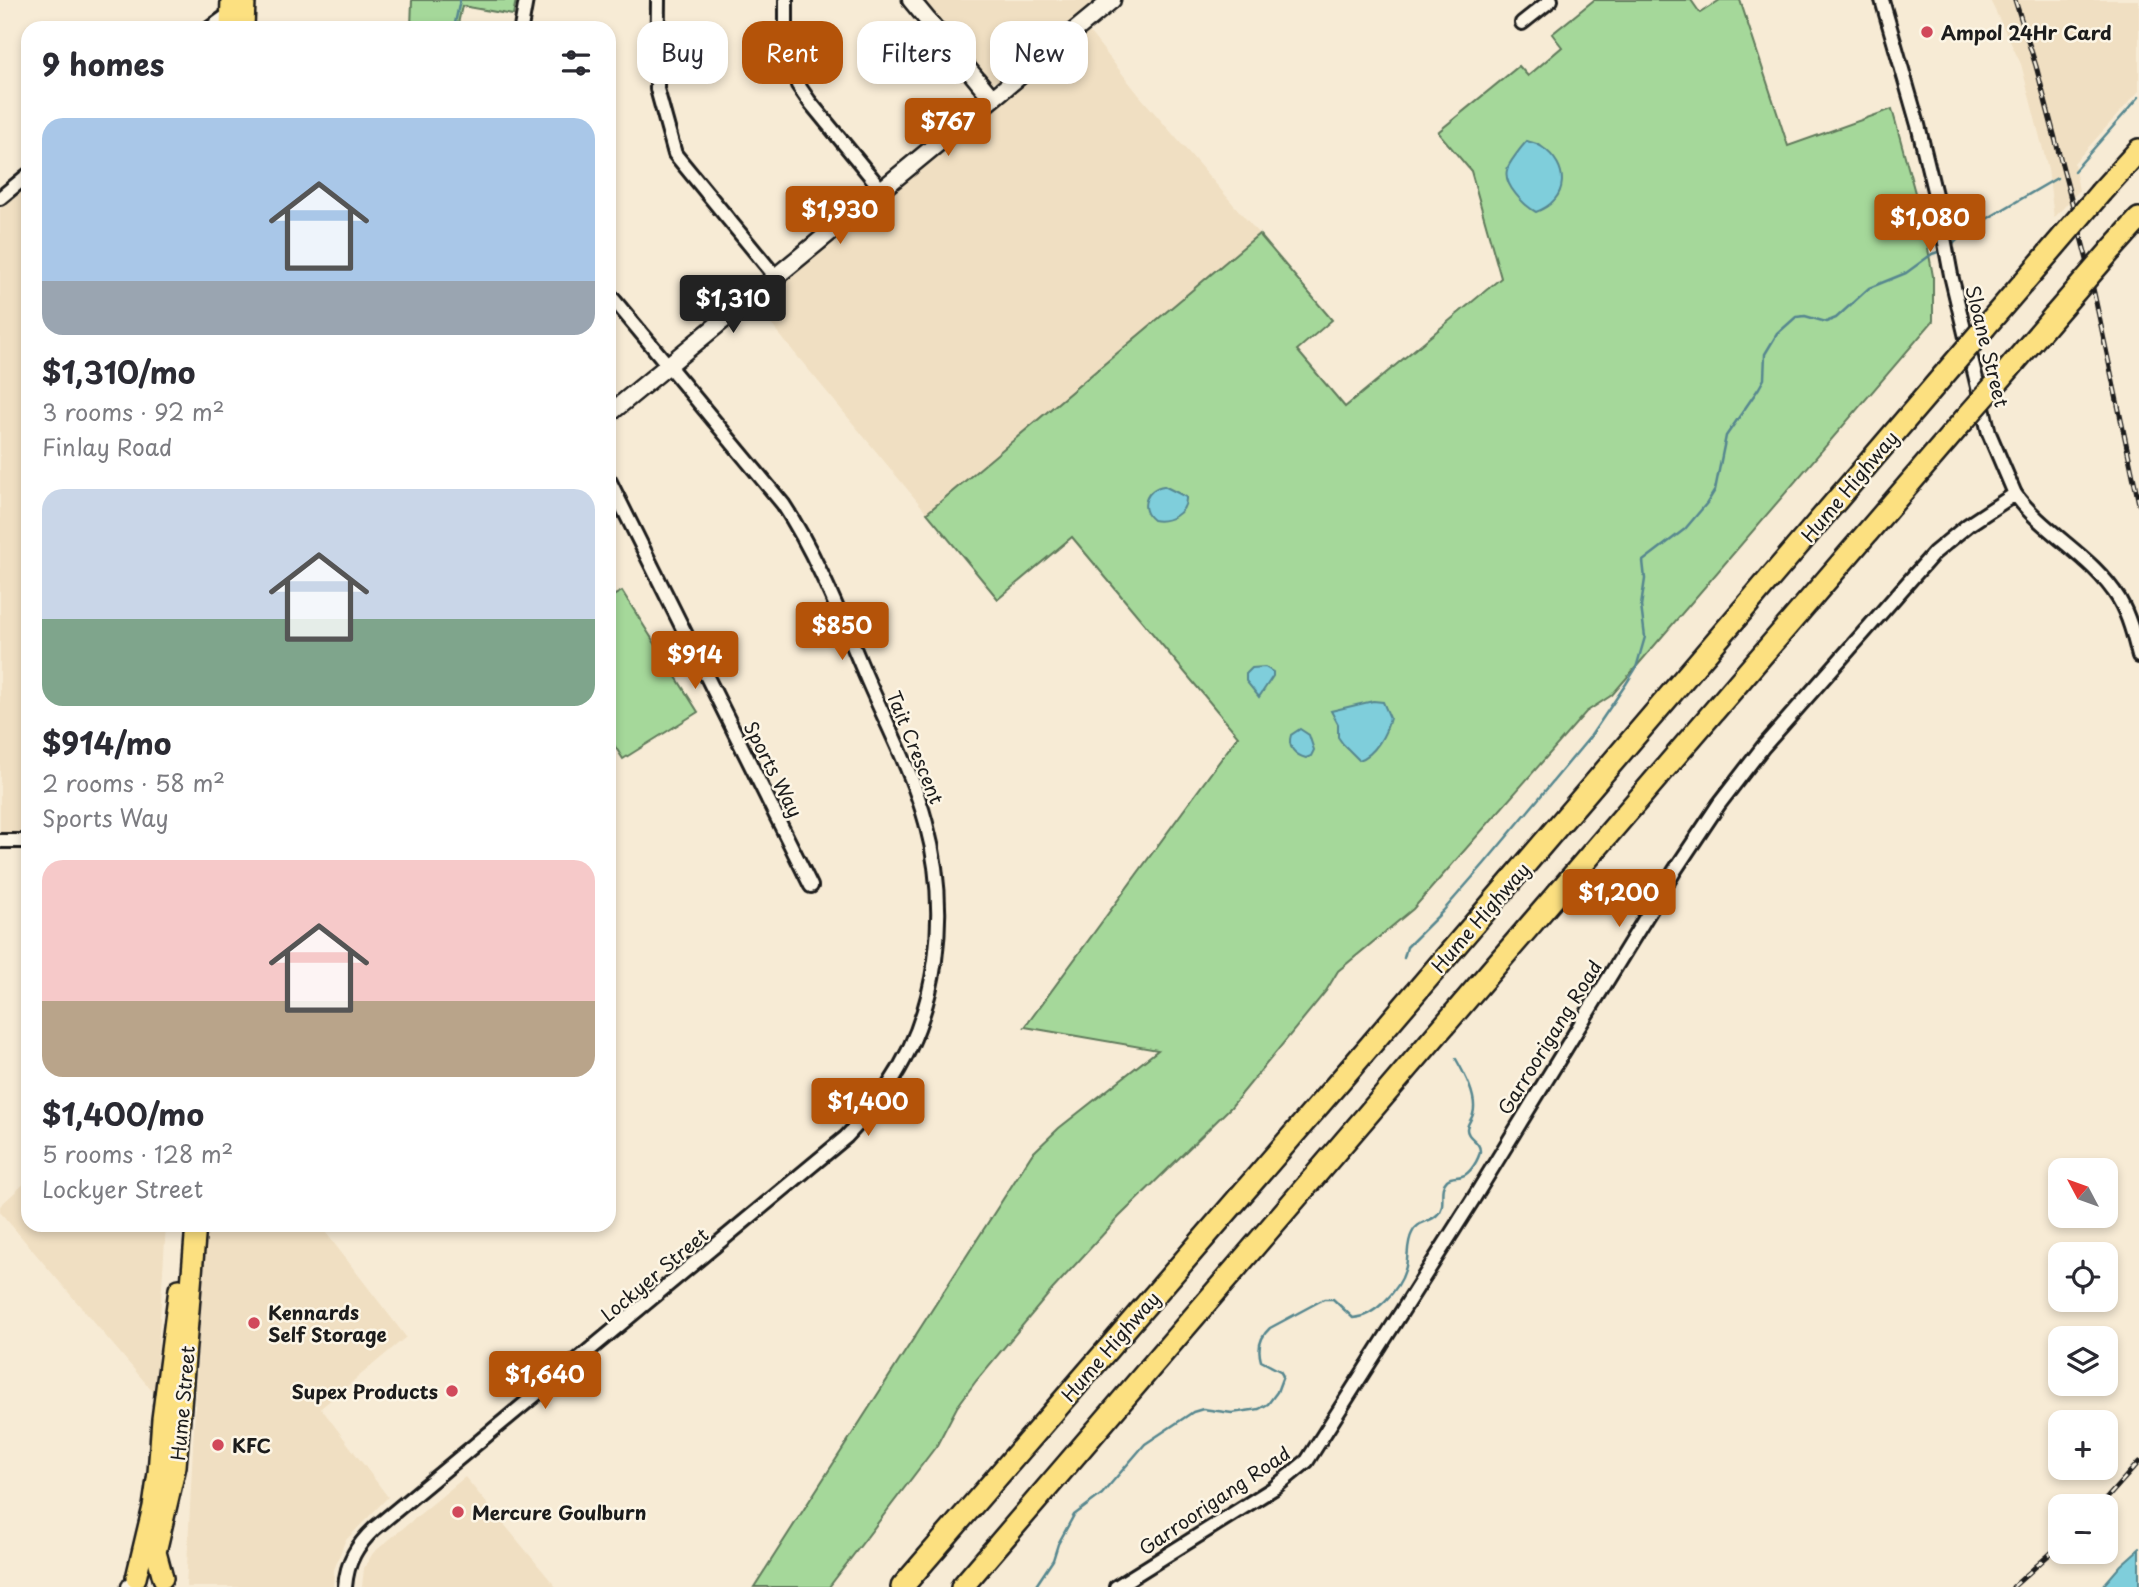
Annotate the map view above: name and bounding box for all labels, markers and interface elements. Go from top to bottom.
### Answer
place label: Ampol 24Hr Card [1941,18,2112,46]
chip: Buy [637,21,728,84]
chip: Rent [742,21,843,84]
chip: Filters [857,21,976,84]
chip: New [990,21,1088,84]
marker: Ampol 24Hr Card [1919,24,1935,40]
text: 9 homes [42,41,164,86]
icon: filters [557,44,595,82]
pin: $767 [907,99,989,158]
text: $767 [921,103,975,138]
icon: home [256,163,382,289]
pin: $1,930 [783,187,897,246]
text: $1,930 [802,191,878,226]
pin: $1,080 [1873,194,1987,254]
text: $1,080 [1890,199,1970,234]
pin: $1,310 [676,276,790,335]
text: $1,310 [696,280,770,315]
street label: Sloane Street [1959,282,2017,410]
text: $1,310/mo [42,349,195,394]
text: 3 rooms · 92 m² [42,394,225,429]
street label: Hume Highway [1794,424,1904,548]
text: Finlay Road [42,429,172,464]
icon: home [256,534,382,660]
pin: $850 [801,602,883,662]
text: $850 [812,607,872,642]
pin: $914 [654,632,736,691]
text: $914 [667,636,723,671]
street label: Tait Crescent [881,686,952,808]
street label: Sports Way [738,716,810,822]
text: $914/mo [42,720,171,765]
text: 2 rooms · 58 m² [42,765,225,800]
text: Sports Way [42,800,169,835]
street label: Hume Highway [1424,856,1536,978]
pin: $1,200 [1562,870,1676,929]
text: $1,200 [1579,874,1659,909]
icon: home [256,905,382,1031]
street label: Garroorigang Road [1490,954,1608,1120]
pin: $1,400 [811,1078,925,1138]
text: $1,400 [827,1083,909,1118]
text: $1,400/mo [42,1091,204,1136]
text: 5 rooms · 128 m² [42,1136,233,1171]
north arrow [2048,1158,2118,1228]
map controls [2048,1158,2118,1564]
text: Lockyer Street [42,1171,203,1206]
street label: Lockyer Street [594,1220,714,1328]
button: locate [2048,1242,2118,1312]
street label: Hume Highway [1054,1285,1166,1407]
place label: Kennards Self Storage [268,1298,387,1348]
marker: Kennards Self Storage [246,1315,262,1331]
button: layers [2048,1326,2118,1396]
street label: Hume Street [163,1344,201,1462]
pin: $1,640 [488,1352,602,1411]
text: $1,640 [505,1356,585,1391]
place label: Supex Products [292,1377,438,1405]
marker: Supex Products [444,1383,460,1399]
button: + [2048,1410,2118,1480]
place label: KFC [232,1431,271,1459]
marker: KFC [210,1437,226,1453]
street label: Garroorigang Road [1133,1439,1295,1561]
button: − [2048,1494,2118,1564]
place label: Mercure Goulburn [472,1498,647,1526]
marker: Mercure Goulburn [450,1504,466,1520]

